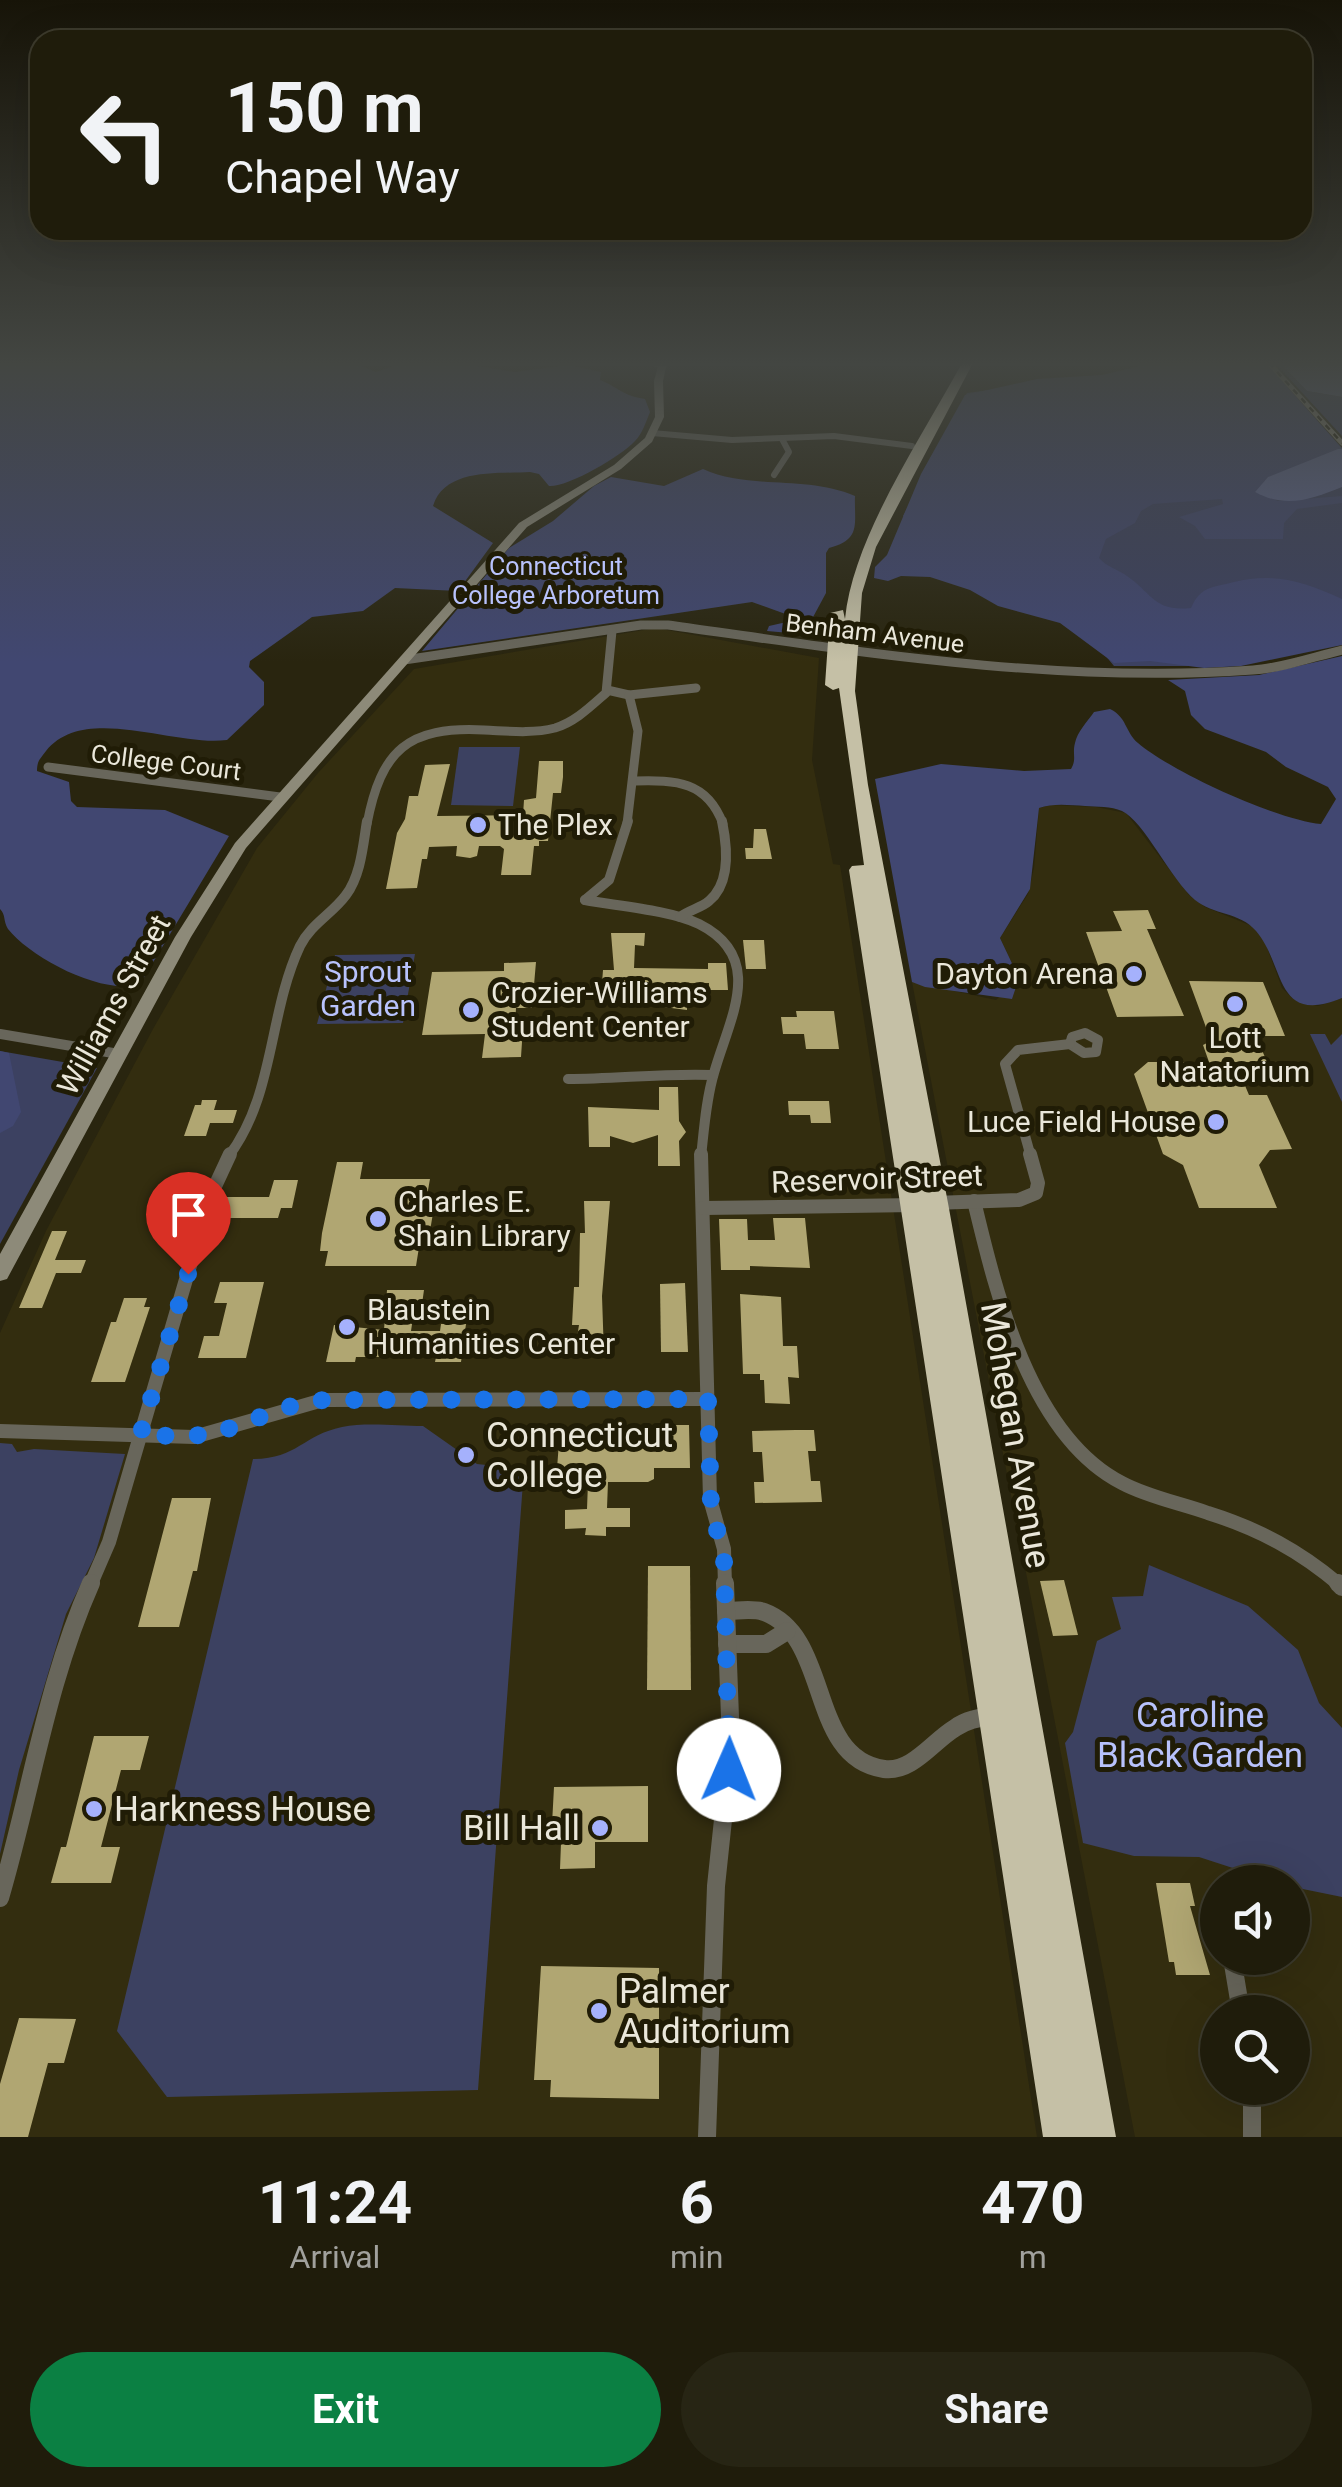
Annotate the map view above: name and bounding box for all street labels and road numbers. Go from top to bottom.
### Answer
street label: Benham Avenue [784,608,966,659]
street label: College Court [89,739,243,786]
street label: Williams Street [50,909,177,1101]
street label: Reservoir Street [771,1157,983,1200]
street label: Mohegan Avenue [972,1299,1059,1571]

